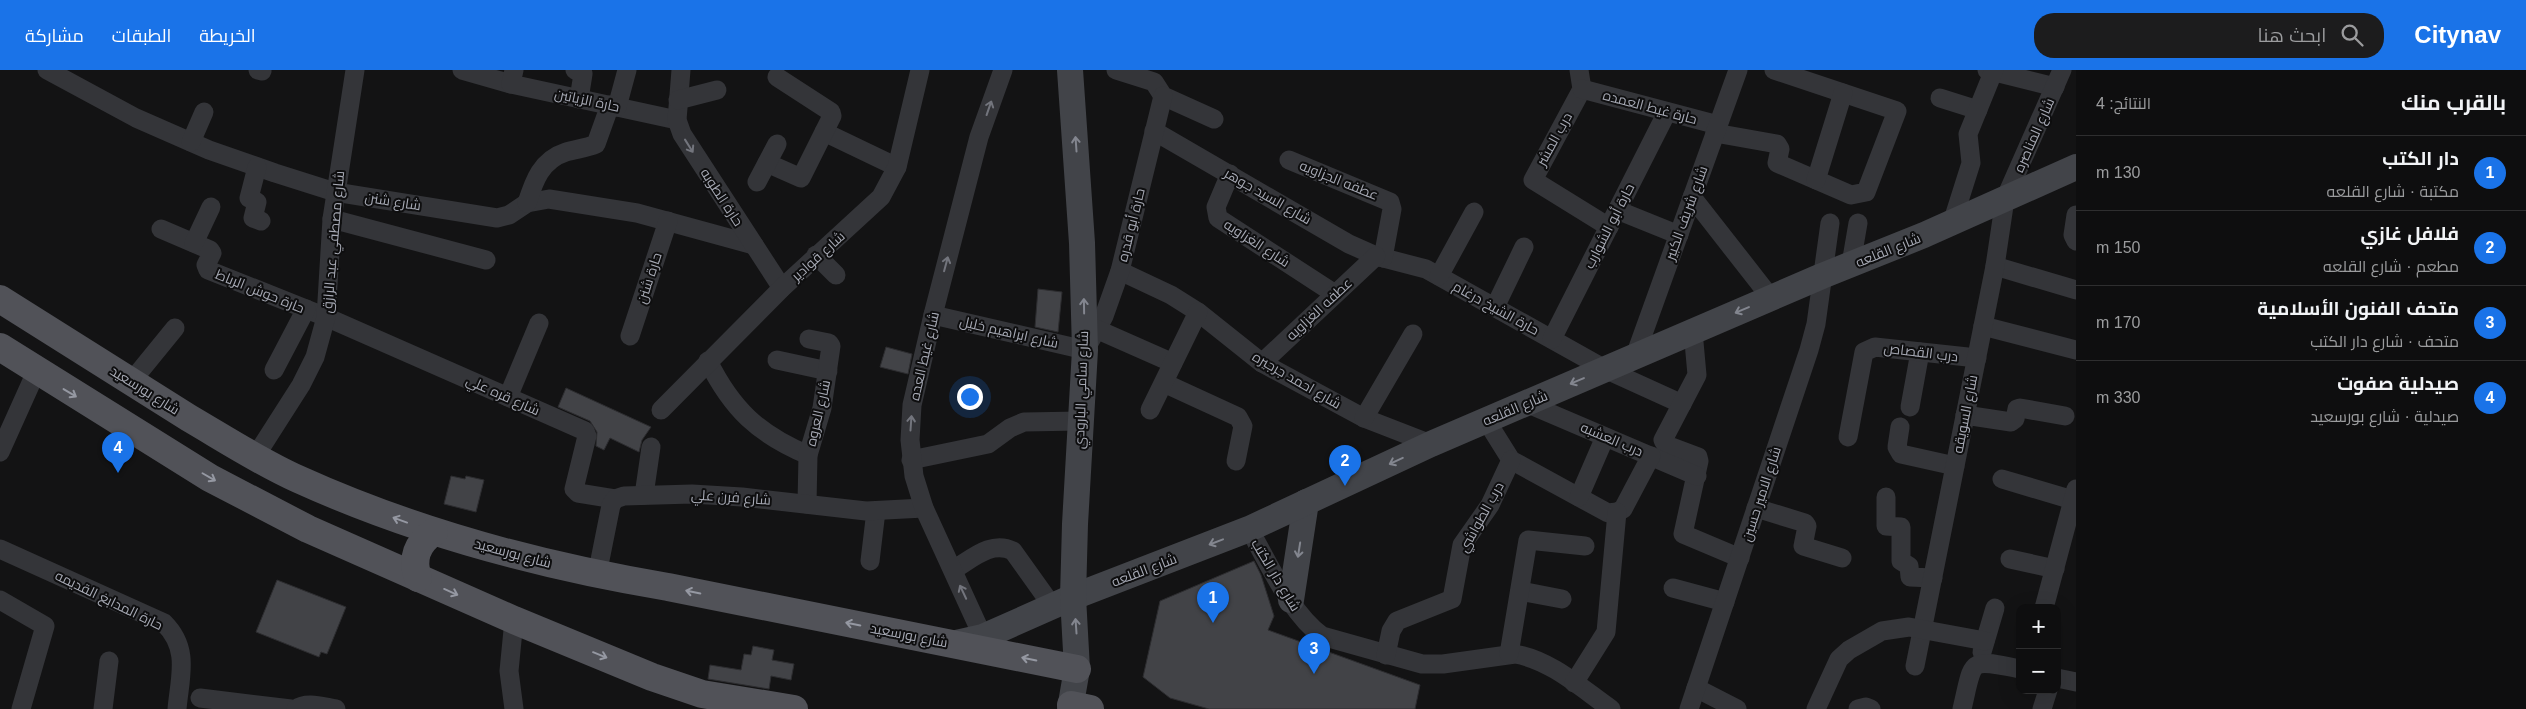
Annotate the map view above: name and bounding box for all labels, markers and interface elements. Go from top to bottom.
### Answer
search box [2034,13,2384,58]
icon: search [2338,21,2366,49]
text: Citynav [2414,21,2501,48]
text: ابحث هنا [2258,25,2326,46]
text: مشاركة [25,26,84,46]
text: الطبقات [112,26,171,46]
text: الخريطة [199,26,256,46]
street label: حارة الزياتين [553,85,621,115]
street label: حارة غيط العمده [1601,87,1699,127]
text: بالقرب منك [2401,91,2506,114]
street label: شارع المناصره [2010,95,2058,175]
text: النتائج: 4 [2096,95,2151,112]
one-way arrow [985,100,994,116]
street label: درب المشر [1532,110,1575,169]
one-way arrow [1071,136,1080,152]
one-way arrow [684,138,694,152]
text: دار الكتب [2382,148,2459,169]
street label: عطفه الجزاويه [1297,157,1381,203]
street label: شارع السيد جوهر [1220,164,1314,228]
street label: شارع شريف الكبير [1661,164,1711,264]
text: 130 m [2096,164,2140,181]
text: 1 [2486,164,2494,181]
street label: حارة الطوبه [697,165,747,229]
street label: شارع مصطفي عبد الرازق [319,170,351,314]
street label: حارة أبو الشوارب [1580,180,1637,271]
text: مكتبة · شارع القلعه [2327,183,2459,200]
street label: حارة أبو قدره [1113,186,1148,263]
street label: شارع شنن [364,189,422,214]
street label: شارع الغزاويه [1221,216,1293,271]
text: فلافل غازي [2361,223,2459,244]
street label: شارع قوادير [787,228,849,285]
street label: شارع القلعه [1853,230,1923,271]
text: 150 m [2096,239,2140,256]
text: 2 [2486,239,2494,256]
street label: حارة شنن [633,250,665,306]
one-way arrow [942,257,951,273]
text: مطعم · شارع القلعه [2323,258,2459,275]
street label: حارة حوش الرباط [213,266,307,316]
street label: عطفه الغزاويه [1283,275,1355,343]
street label: حارة الشيخ درغام [1449,278,1542,340]
one-way arrow [1079,298,1088,314]
text: متحف الفنون الأسلامية [2257,298,2459,319]
one-way arrow [1735,306,1750,316]
street label: شارع غيط العده [906,310,943,402]
street label: شارع ابراهيم خليل [958,313,1060,353]
text: 170 m [2096,314,2140,331]
text: 3 [2486,314,2494,331]
street label: شارع سامي البارودي [1071,331,1095,450]
text: متحف · شارع دار الكتب [2310,333,2459,350]
street label: درب القصاص [1883,340,1959,364]
street label: شارع احمد جرجيره [1249,348,1344,413]
street label: شارع بورسعيد [107,362,183,418]
street label: شارع قره علي [462,372,542,422]
street label: شارع السويقه [1950,373,1981,455]
text: صيدلية صفوت [2337,373,2459,394]
street label: شارع العروه [803,378,834,448]
one-way arrow [1569,378,1584,387]
your location [957,384,983,410]
street label: شارع القلعه [1480,387,1550,430]
one-way arrow [63,388,77,398]
text: 330 m [2096,389,2140,406]
text: 4 [2486,389,2494,406]
text: صيدلية · شارع بورسعيد [2310,408,2459,425]
one-way arrow [906,415,915,431]
street label: درب العشبه [1578,419,1646,459]
pin: 4 [102,432,134,473]
pin: 2 [1329,445,1361,486]
street label: شارع الامير حسين [1738,445,1785,544]
one-way arrow [1388,456,1403,466]
one-way arrow [202,473,216,483]
street label: درب الطواشي [1455,479,1510,556]
street label: شارع فرن علي [690,486,771,512]
one-way arrow [393,515,408,524]
street label: شارع بورسعيد [473,535,553,572]
street label: شارع دار الكتب [1247,536,1304,615]
one-way arrow [1208,538,1224,547]
one-way arrow [1293,542,1303,558]
street label: شارع القلعه [1109,550,1179,591]
street label: حارة المدابغ القديمه [52,567,165,634]
pin: 1 [1197,582,1229,623]
one-way arrow [958,585,967,600]
one-way arrow [686,587,702,596]
one-way arrow [443,588,458,598]
map controls [2016,604,2061,694]
button: + [2016,604,2061,649]
one-way arrow [845,618,861,628]
one-way arrow [1071,618,1080,634]
street label: شارع بورسعيد [869,620,949,651]
pin: 3 [1298,633,1330,674]
button: − [2016,649,2061,694]
one-way arrow [592,651,607,661]
one-way arrow [1021,654,1037,664]

